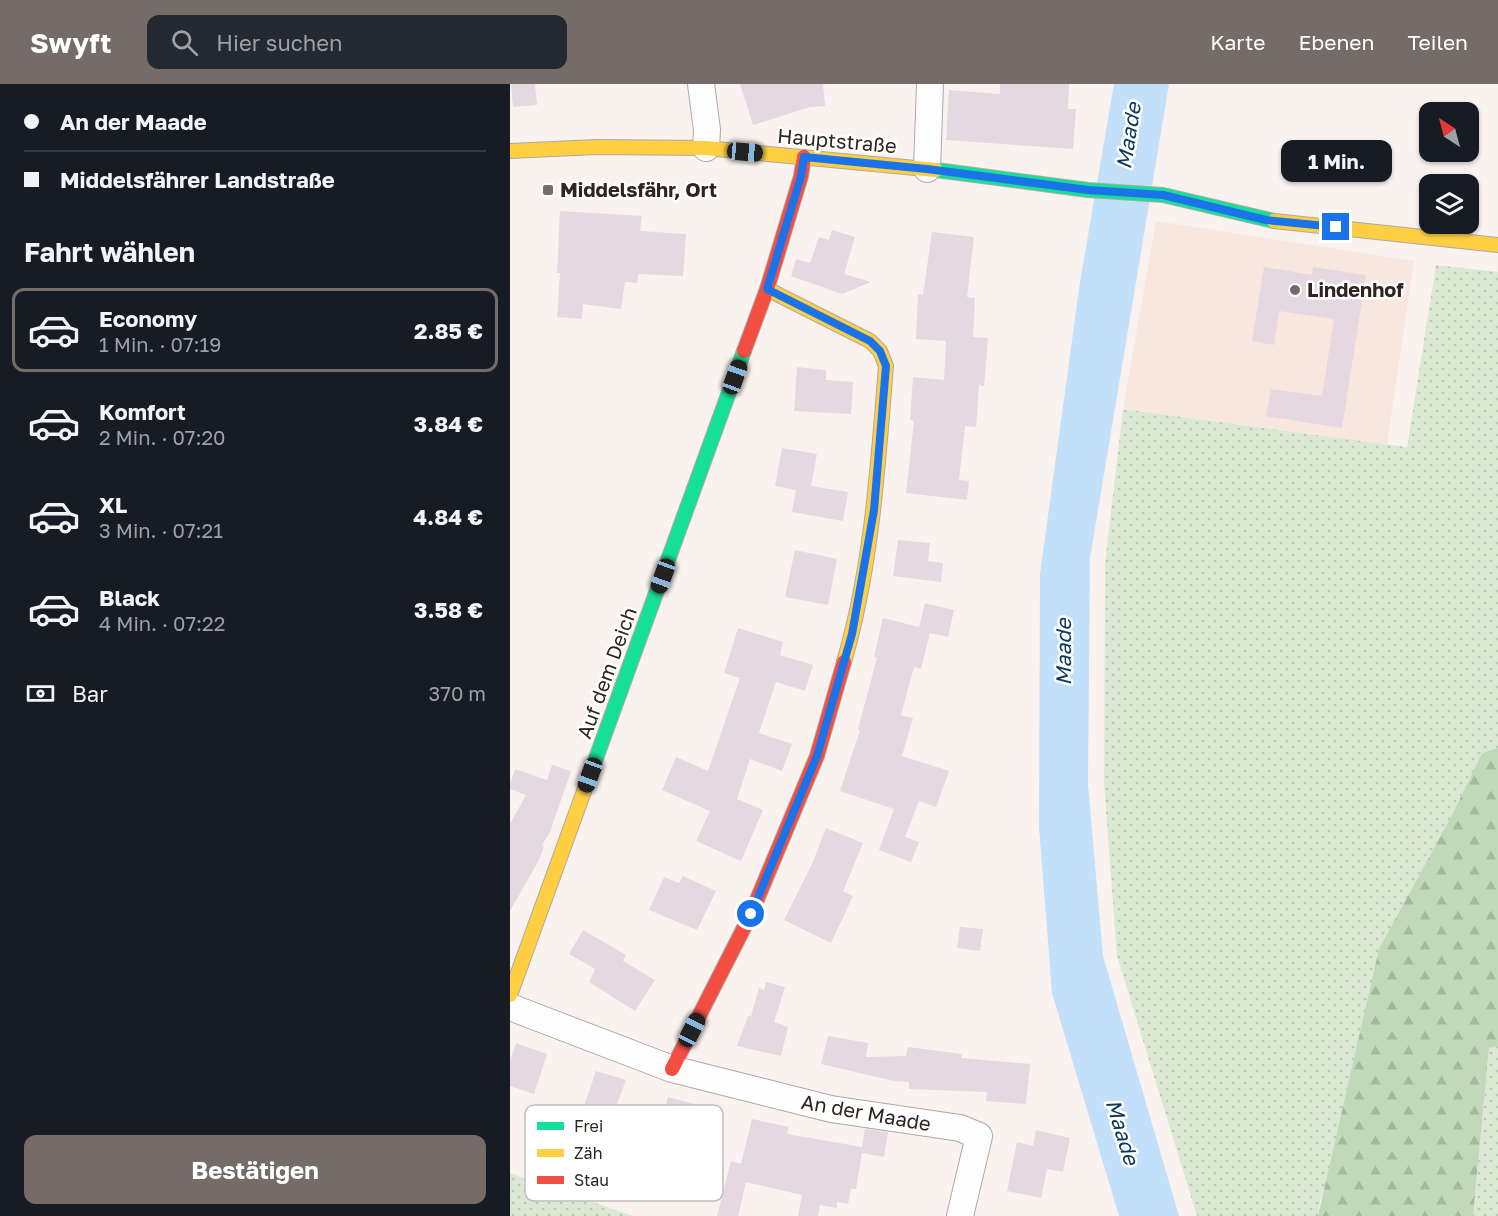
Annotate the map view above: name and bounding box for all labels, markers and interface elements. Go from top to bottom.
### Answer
search box [147,15,567,69]
text: Swyft [30,26,111,59]
icon: search [168,26,201,59]
text: Hier suchen [216,29,343,56]
text: Karte [1210,29,1266,55]
text: Ebenen [1299,29,1374,55]
text: Teilen [1407,29,1468,55]
water label: Maade [1110,99,1146,171]
north arrow [1419,102,1479,162]
map controls [1419,102,1479,234]
text: An der Maade [60,108,207,135]
street label: Hauptstraße [776,123,898,157]
callout: 1 Min. [1280,140,1392,182]
car [726,141,764,163]
text: 1 Min. [1308,149,1365,173]
text: Middelsfährer Landstraße [60,166,335,193]
button: layers [1419,174,1479,234]
place label: Middelsfähr, Ort [560,177,717,201]
marker: Middelsfähr, Ort [541,183,555,197]
route end [1322,213,1349,240]
text: Fahrt wählen [24,236,195,268]
place label: Lindenhof [1307,277,1404,301]
marker: Lindenhof [1288,283,1302,297]
icon: car [27,303,81,357]
text: Economy [99,305,197,332]
text: 2.85 € [414,317,483,344]
text: 1 Min. · 07:19 [99,332,221,356]
car [720,357,750,397]
icon: car [27,396,81,450]
text: Komfort [99,398,186,425]
text: 3.84 € [414,410,483,437]
text: 2 Min. · 07:20 [99,425,225,449]
icon: car [27,489,81,543]
text: XL [99,491,127,518]
text: 4.84 € [413,503,483,530]
text: 3 Min. · 07:21 [99,518,223,542]
car [648,556,678,596]
icon: car [27,582,81,636]
text: Black [99,584,160,611]
text: 3.58 € [414,596,483,623]
street label: Auf dem Deich [571,604,641,742]
text: 4 Min. · 07:22 [99,611,225,635]
water label: Maade [1050,617,1076,685]
icon: cash [24,677,57,710]
text: Bar [72,680,108,707]
text: 370 m [429,681,486,705]
car [575,755,605,795]
route start [737,900,764,927]
car [676,1010,708,1050]
street label: An der Maade [800,1089,933,1135]
water label: Maade [1101,1096,1146,1169]
legend [525,1105,723,1201]
text: Frei [574,1116,603,1136]
button: Bestätigen [24,1135,486,1204]
text: Zäh [574,1143,602,1163]
text: Stau [574,1170,609,1190]

